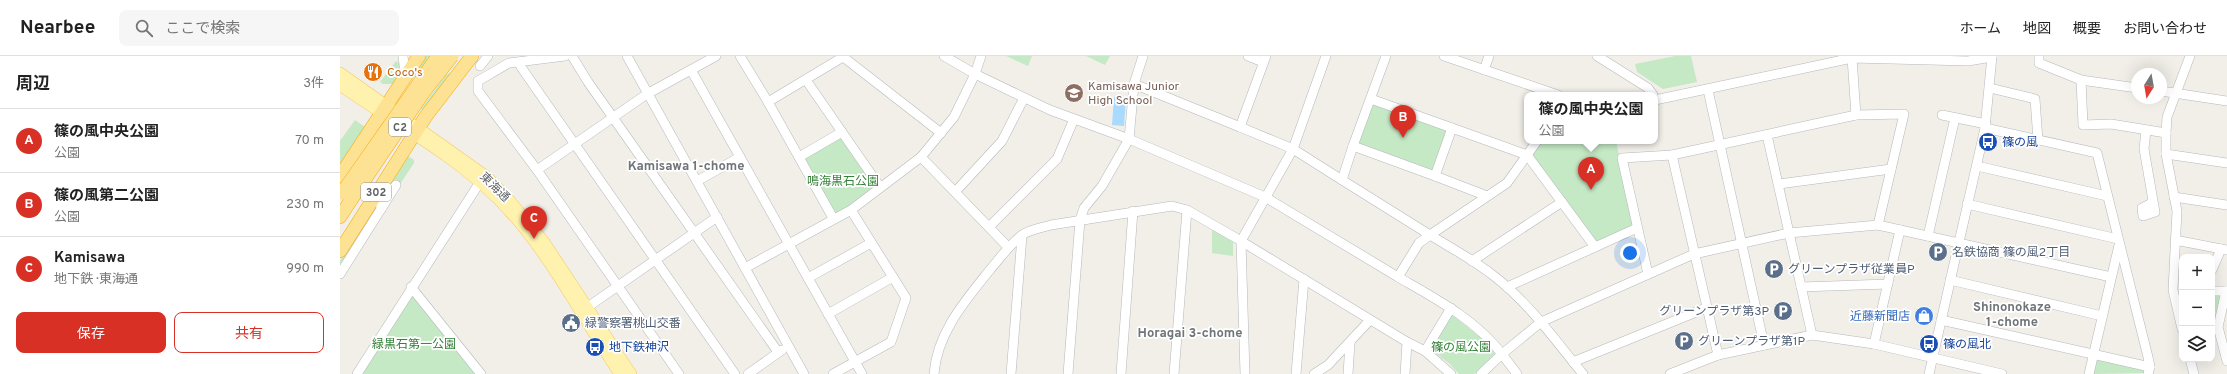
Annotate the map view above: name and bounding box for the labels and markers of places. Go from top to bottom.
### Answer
restaurant icon: Coco's [362,61,384,83]
place label: Coco's [387,65,423,81]
place label: Kamisawa Junior High School [1088,79,1180,109]
school or university icon: Kamisawa Junior High School [1063,82,1085,104]
pin: B [1390,105,1416,138]
bus stop icon: 篠の風 [1977,131,1999,153]
place label: 篠の風 [2002,135,2038,151]
pin: A [1578,157,1604,190]
pin: C [521,206,547,239]
parking icon: 名鉄協商 篠の風2丁目 [1927,241,1949,263]
place label: 名鉄協商 篠の風2丁目 [1952,245,2070,261]
parking icon: グリーンプラザ従業員P [1763,258,1785,280]
place label: グリーンプラザ従業員P [1788,262,1915,278]
parking icon: グリーンプラザ第3P [1772,300,1794,322]
place label: グリーンプラザ第3P [1659,304,1769,320]
shop icon: 近藤新聞店 [1913,305,1935,327]
place label: 近藤新聞店 [1850,309,1910,325]
public building icon: 緑警察署桃山交番 [560,312,582,334]
place label: 緑警察署桃山交番 [585,316,681,332]
parking icon: グリーンプラザ第1P [1673,330,1695,352]
bus stop icon: 篠の風北 [1918,333,1940,355]
place label: グリーンプラザ第1P [1698,334,1806,350]
bus stop icon: 地下鉄神沢 [584,336,606,358]
place label: 篠の風北 [1943,337,1991,353]
place label: 地下鉄神沢 [609,340,669,356]

